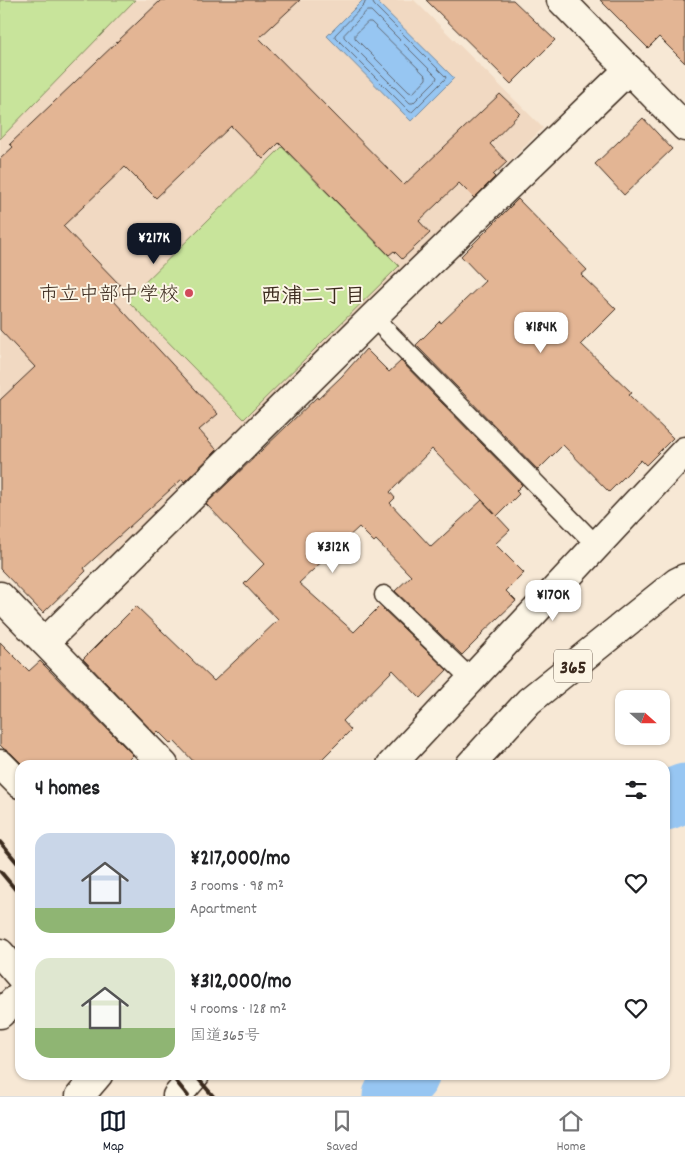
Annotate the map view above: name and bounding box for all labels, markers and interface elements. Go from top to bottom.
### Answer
pin: ¥217K [119,222,189,265]
text: ¥217K [138,227,170,250]
place label: 市立中部中学校 [39,282,179,310]
district label: 西浦二丁目 [261,283,366,313]
marker: 市立中部中学校 [183,287,195,299]
pin: ¥184K [506,312,576,354]
text: ¥184K [525,316,557,339]
pin: ¥312K [298,532,368,574]
text: ¥312K [317,536,349,559]
pin: ¥170K [518,580,588,622]
text: ¥170K [536,584,570,607]
road number: 365 [554,649,592,682]
north arrow [615,690,670,745]
map controls [615,690,670,745]
text: 4 homes [35,775,100,805]
icon: filters [622,776,650,804]
text: ¥217,000/mo [190,845,290,875]
icon: home [75,853,135,913]
icon: heart [622,869,650,897]
text: 3 rooms · 98 m² [190,875,284,898]
text: Apartment [190,898,257,921]
text: ¥312,000/mo [190,968,291,998]
icon: home [75,978,135,1038]
icon: heart [622,994,650,1022]
text: 4 rooms · 128 m² [190,998,287,1021]
text: 国道365号 [190,1025,260,1048]
tab: Map [99,1107,127,1157]
tab: Saved [326,1107,358,1157]
tab: Home [556,1107,586,1157]

